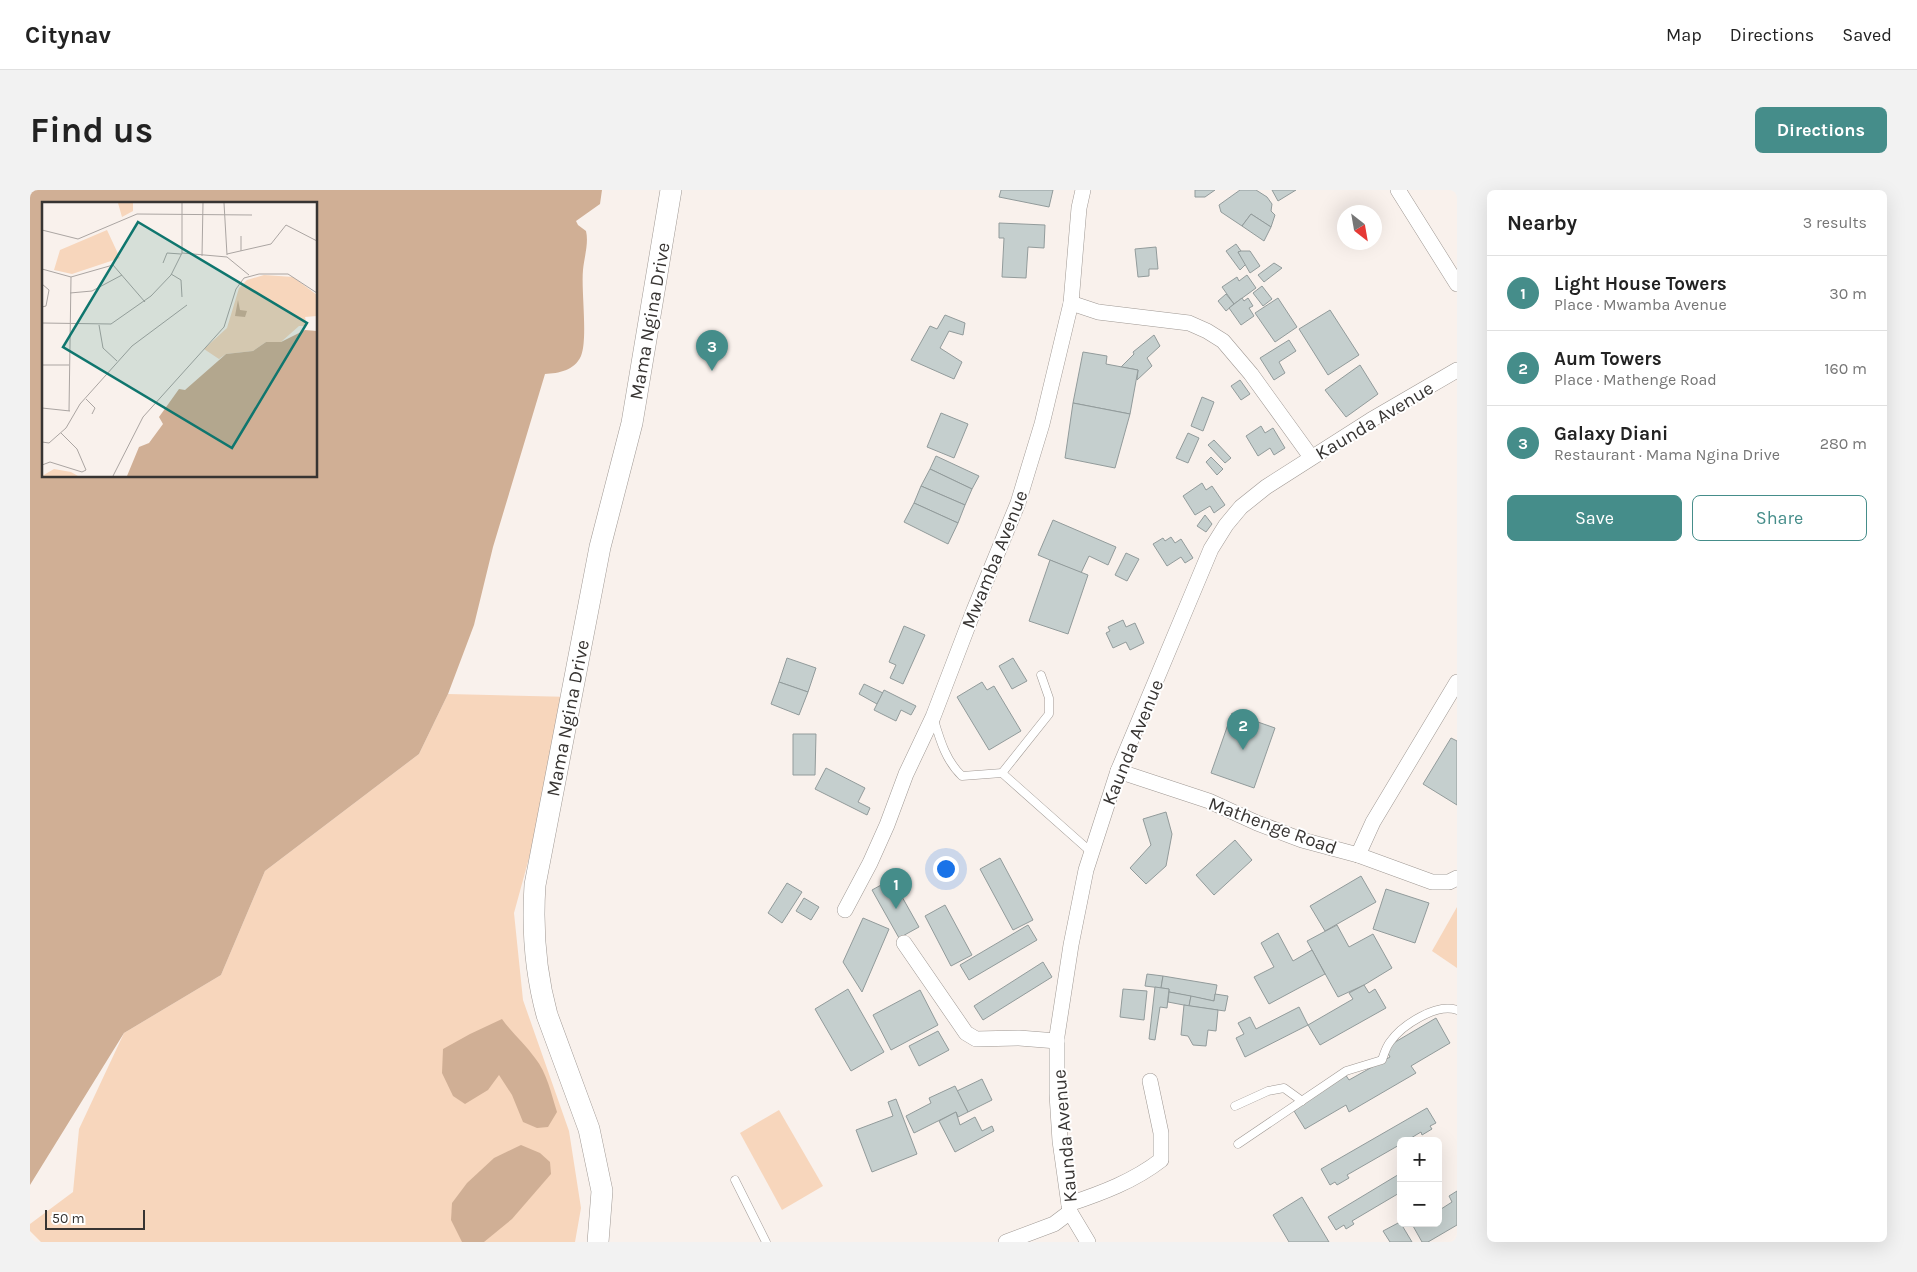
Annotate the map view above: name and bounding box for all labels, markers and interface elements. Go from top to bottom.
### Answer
text: Citynav [25,21,111,49]
text: Map [1666,24,1702,46]
text: Directions [1730,24,1814,46]
text: Saved [1842,24,1892,46]
button: Directions [1755,107,1887,153]
text: Find us [30,110,153,151]
inset map [42,202,318,478]
north arrow [1337,205,1382,250]
text: Nearby [1507,211,1577,235]
text: 3 results [1803,213,1867,232]
street label: Mama Ngina Drive [625,241,675,402]
text: Light House Towers [1554,273,1727,295]
text: 1 [1520,284,1526,303]
text: 30 m [1829,284,1867,303]
text: Place · Mwamba Avenue [1554,295,1727,314]
pin: 3 [696,330,728,371]
text: Aum Towers [1554,348,1662,370]
text: 2 [1518,359,1528,378]
text: 160 m [1824,359,1867,378]
text: Place · Mathenge Road [1554,370,1717,389]
street label: Kaunda Avenue [1312,377,1437,465]
text: Galaxy Diani [1554,423,1668,445]
text: 3 [1518,434,1528,453]
text: 280 m [1820,434,1867,453]
text: Restaurant · Mama Ngina Drive [1554,445,1780,464]
street label: Mwamba Avenue [957,487,1033,632]
button: Save [1507,495,1682,541]
button: Share [1692,495,1867,541]
street label: Mama Ngina Drive [542,638,594,799]
street label: Kaunda Avenue [1098,676,1168,808]
pin: 2 [1227,709,1259,750]
street label: Mathenge Road [1205,792,1340,859]
your location [933,856,959,882]
pin: 1 [880,868,912,909]
street label: Kaunda Avenue [1048,1068,1082,1203]
map controls [1397,1137,1442,1227]
button: + [1397,1137,1442,1182]
button: − [1397,1182,1442,1227]
scale bar [45,1207,145,1230]
text: 50 m [52,1210,85,1227]

